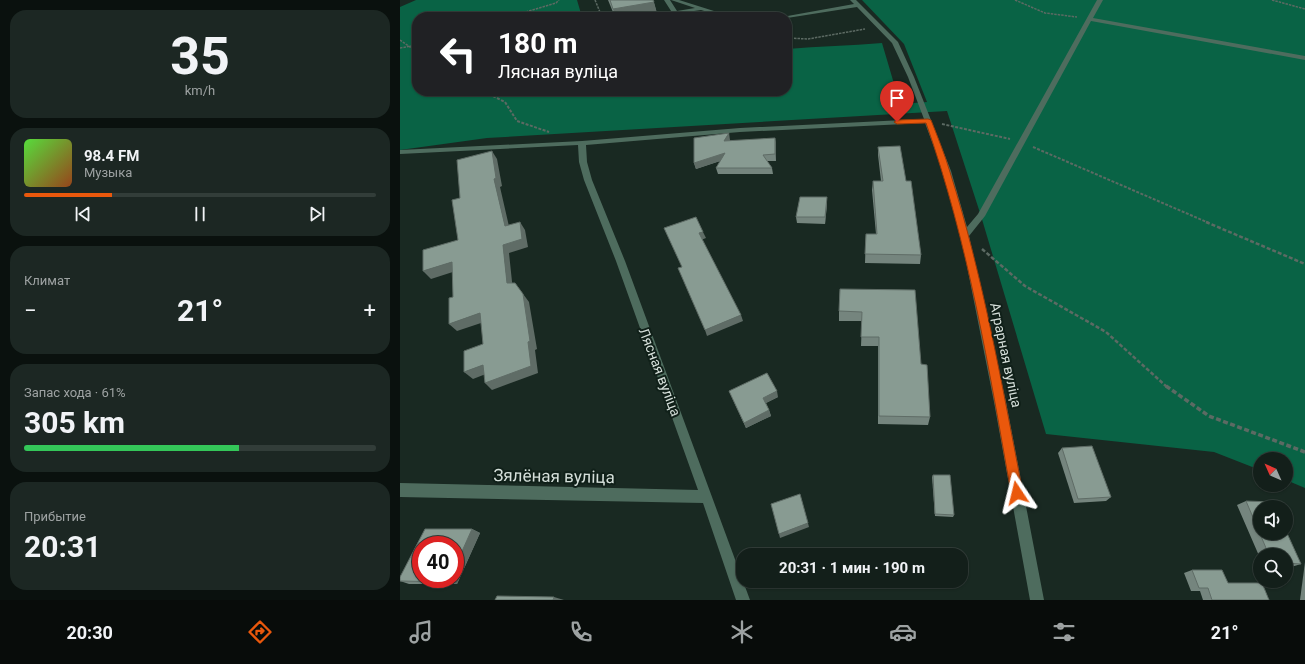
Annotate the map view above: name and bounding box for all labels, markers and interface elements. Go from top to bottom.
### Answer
text: 35 [170,26,230,87]
text: 180 m [498,27,577,60]
icon: left [432,28,484,80]
text: Лясная вуліца [498,61,618,82]
pin [880,81,914,122]
text: km/h [185,83,215,98]
icon: arrive [886,87,908,109]
text: 98.4 FM [84,147,139,165]
text: Музыка [84,165,132,180]
icon: previous [72,203,94,225]
icon: pause [189,203,211,225]
icon: next [306,203,328,225]
text: Климат [24,273,70,288]
text: 21° [177,293,223,328]
text: − [24,298,37,323]
text: + [364,298,376,323]
street label: Аграрная вуліца [987,301,1025,409]
street label: Лясная вуліца [636,326,684,418]
text: Запас хода · 61% [24,385,126,400]
text: 305 km [24,405,125,440]
north arrow [1253,452,1293,492]
map controls [1253,452,1293,588]
street label: Зялёная вуліца [493,465,615,487]
position arrow [996,472,1038,514]
button: sound [1253,500,1293,540]
text: Прибытие [24,509,86,524]
text: 20:31 [24,529,101,564]
speed limit sign: 40 [412,536,464,588]
button: search [1253,548,1293,588]
text: 20:31 · 1 мин · 190 m [779,559,925,577]
icon: directions [246,618,274,646]
icon: music [407,618,435,646]
icon: phone [567,618,595,646]
icon: climate [728,618,756,646]
icon: car [889,618,917,646]
icon: filters [1050,618,1078,646]
text: 20:30 [66,622,113,643]
text: 21° [1211,622,1239,643]

